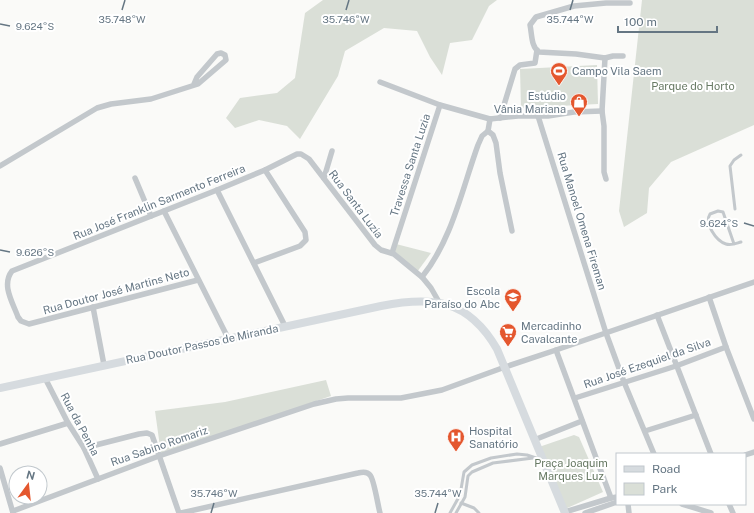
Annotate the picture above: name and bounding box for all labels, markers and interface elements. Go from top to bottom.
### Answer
scale bar [618,8,717,34]
text: 35.748°W [98,13,146,25]
text: 35.746°W [323,13,370,25]
text: 35.744°W [547,13,594,25]
text: 100 m [624,15,657,29]
text: 9.624°S [16,20,54,32]
sports icon: Campo Vila Saem [549,61,569,86]
place label: Campo Vila Saem [572,65,662,77]
park label: Parque do Horto [651,80,735,92]
place label: Estúdio Vânia Mariana [494,90,566,115]
shop icon: Estúdio Vânia Mariana [569,92,589,117]
street label: Travessa Santa Luzia [388,112,432,218]
street label: Rua Manoel Omena Fireman [555,151,609,291]
street label: Rua José Franklin Sarmento Ferreira [71,162,247,242]
street label: Rua Santa Luzia [327,168,385,240]
text: 9.624°S [700,217,738,229]
text: 9.626°S [16,246,54,258]
street label: Rua Doutor José Martins Neto [42,266,190,316]
place label: Escola Paraíso do Abc [424,285,500,310]
school or university icon: Escola Paraíso do Abc [503,287,523,312]
place label: Mercadinho Cavalcante [521,320,581,345]
street label: Rua Doutor Passos de Miranda [125,322,279,366]
supermarket icon: Mercadinho Cavalcante [498,322,518,347]
street label: Rua José Ezequiel da Silva [582,336,712,390]
street label: Rua da Penha [58,390,102,458]
street label: Rua Sabino Romariz [109,424,209,468]
place label: Hospital Sanatório [469,425,518,450]
hospital icon: Hospital Sanatório [446,427,466,452]
legend [616,453,746,505]
park label: Praça Joaquim Marques Luz [534,457,608,482]
text: Road [652,462,680,476]
north arrow [8,465,48,505]
text: N [25,468,36,482]
text: Park [652,482,678,496]
text: 35.746°W [191,487,238,499]
text: 35.744°W [415,487,462,499]

